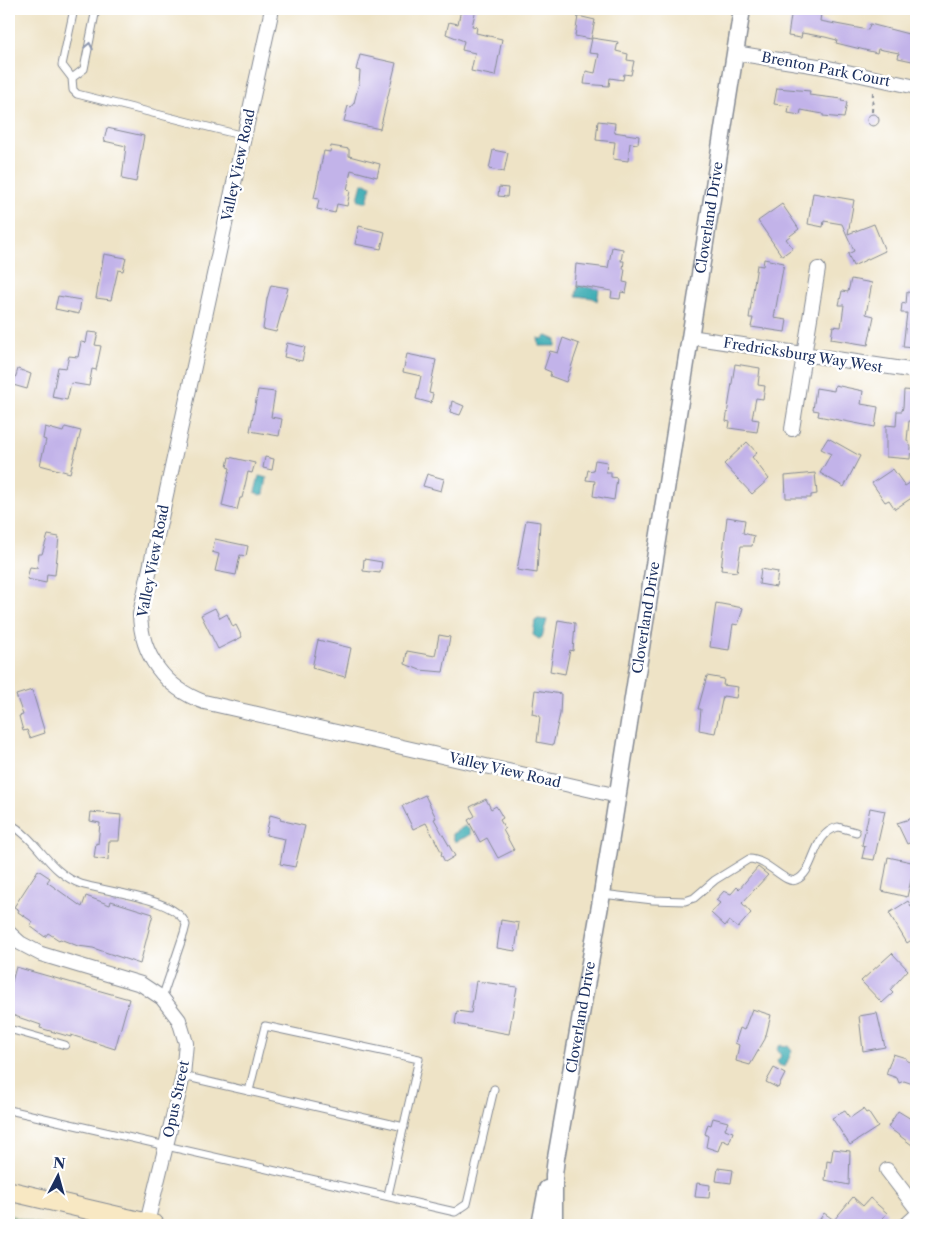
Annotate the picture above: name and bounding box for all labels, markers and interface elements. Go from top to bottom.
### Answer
one-way arrow [83,42,94,51]
street label: Brenton Park Court [760,48,892,90]
street label: Valley View Road [217,107,259,224]
street label: Cloverland Drive [691,160,727,275]
street label: Fredricksburg Way West [722,334,884,376]
street label: Valley View Road [133,503,173,620]
street label: Cloverland Drive [628,560,663,675]
street label: Valley View Road [446,748,563,792]
street label: Cloverland Drive [562,960,599,1075]
street label: Opus Street [159,1059,193,1139]
north arrow [32,1152,82,1202]
text: N [52,1153,66,1173]

